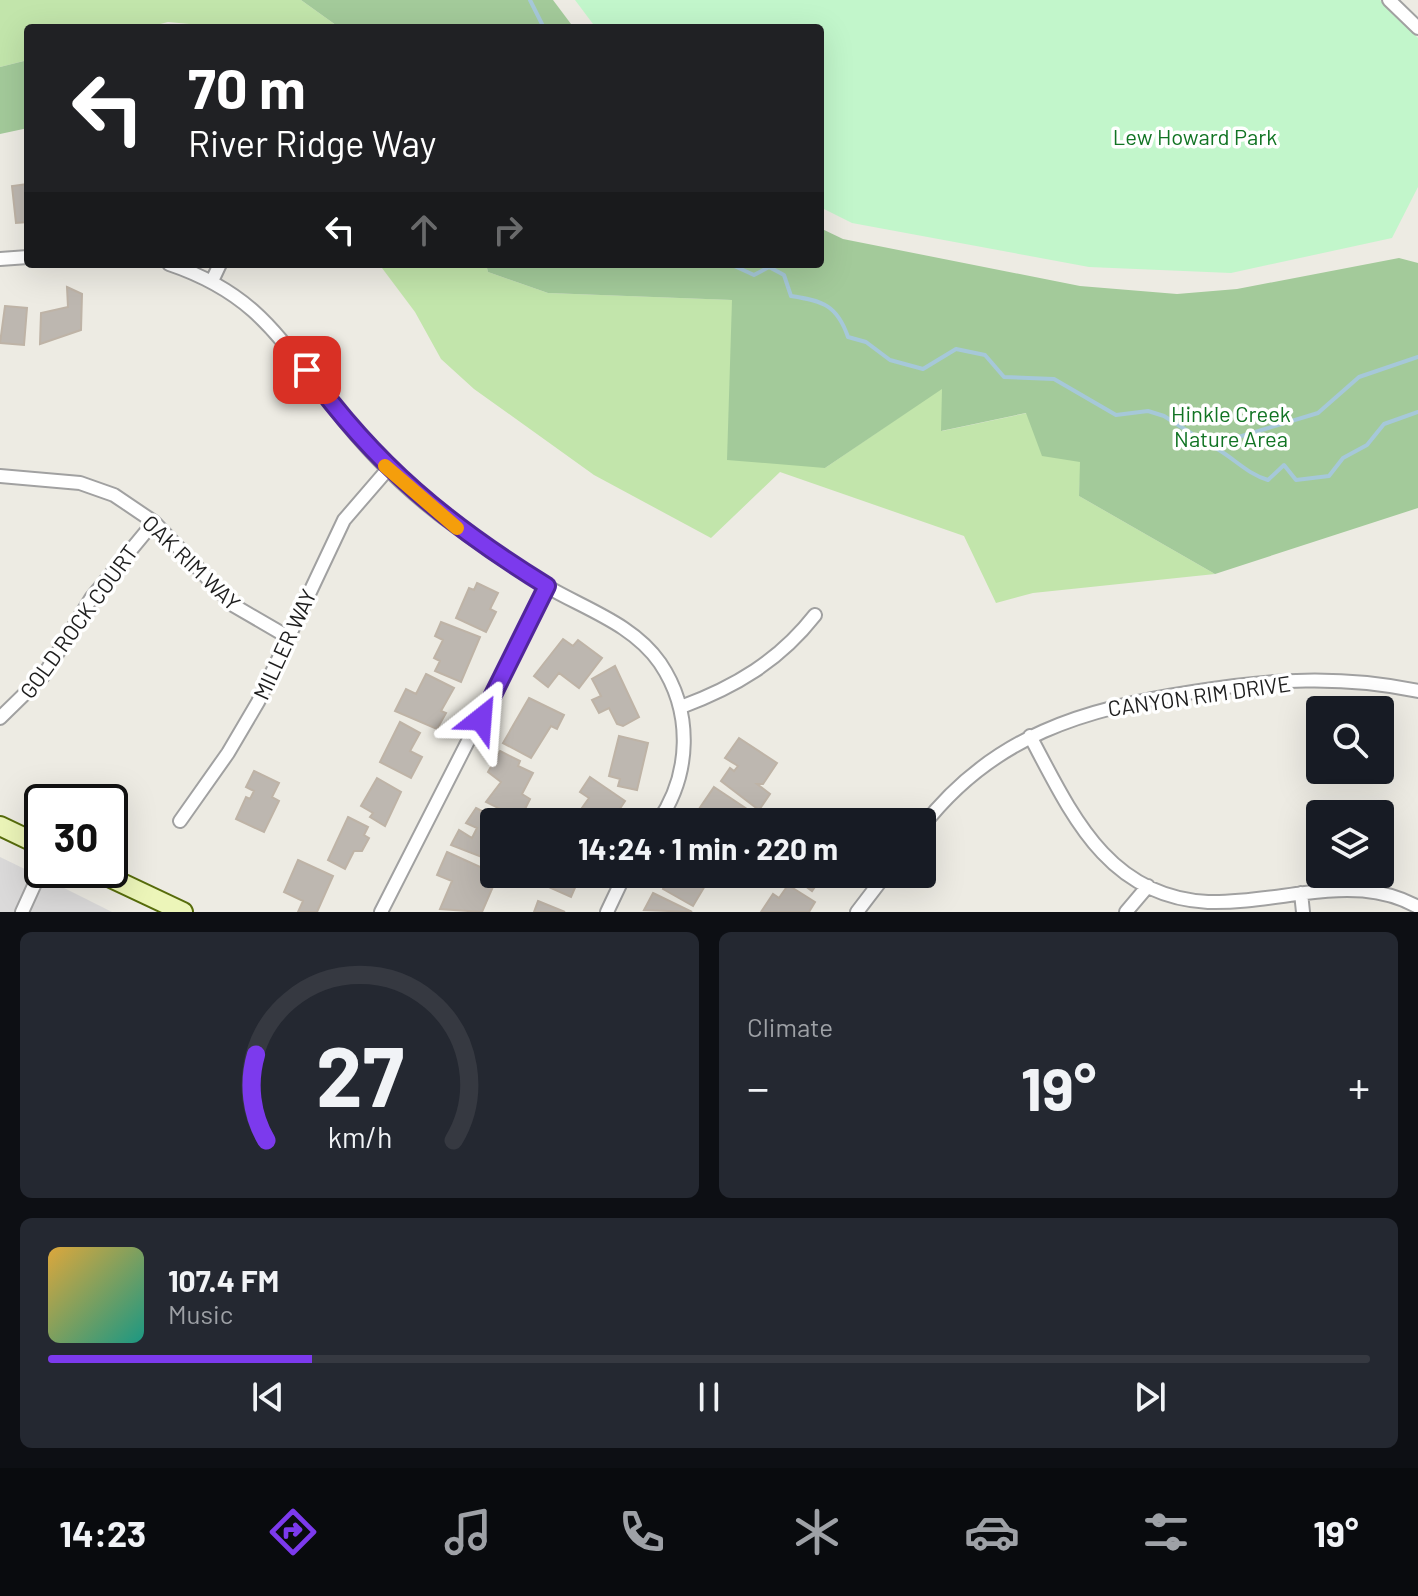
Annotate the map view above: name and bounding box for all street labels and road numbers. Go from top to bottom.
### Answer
street label: OAK RIM WAY [138,509,246,615]
street label: GOLD ROCK COURT [14,539,142,703]
street label: MILLER WAY [247,585,321,703]
street label: CANYON RIM DRIVE [1106,669,1292,721]

